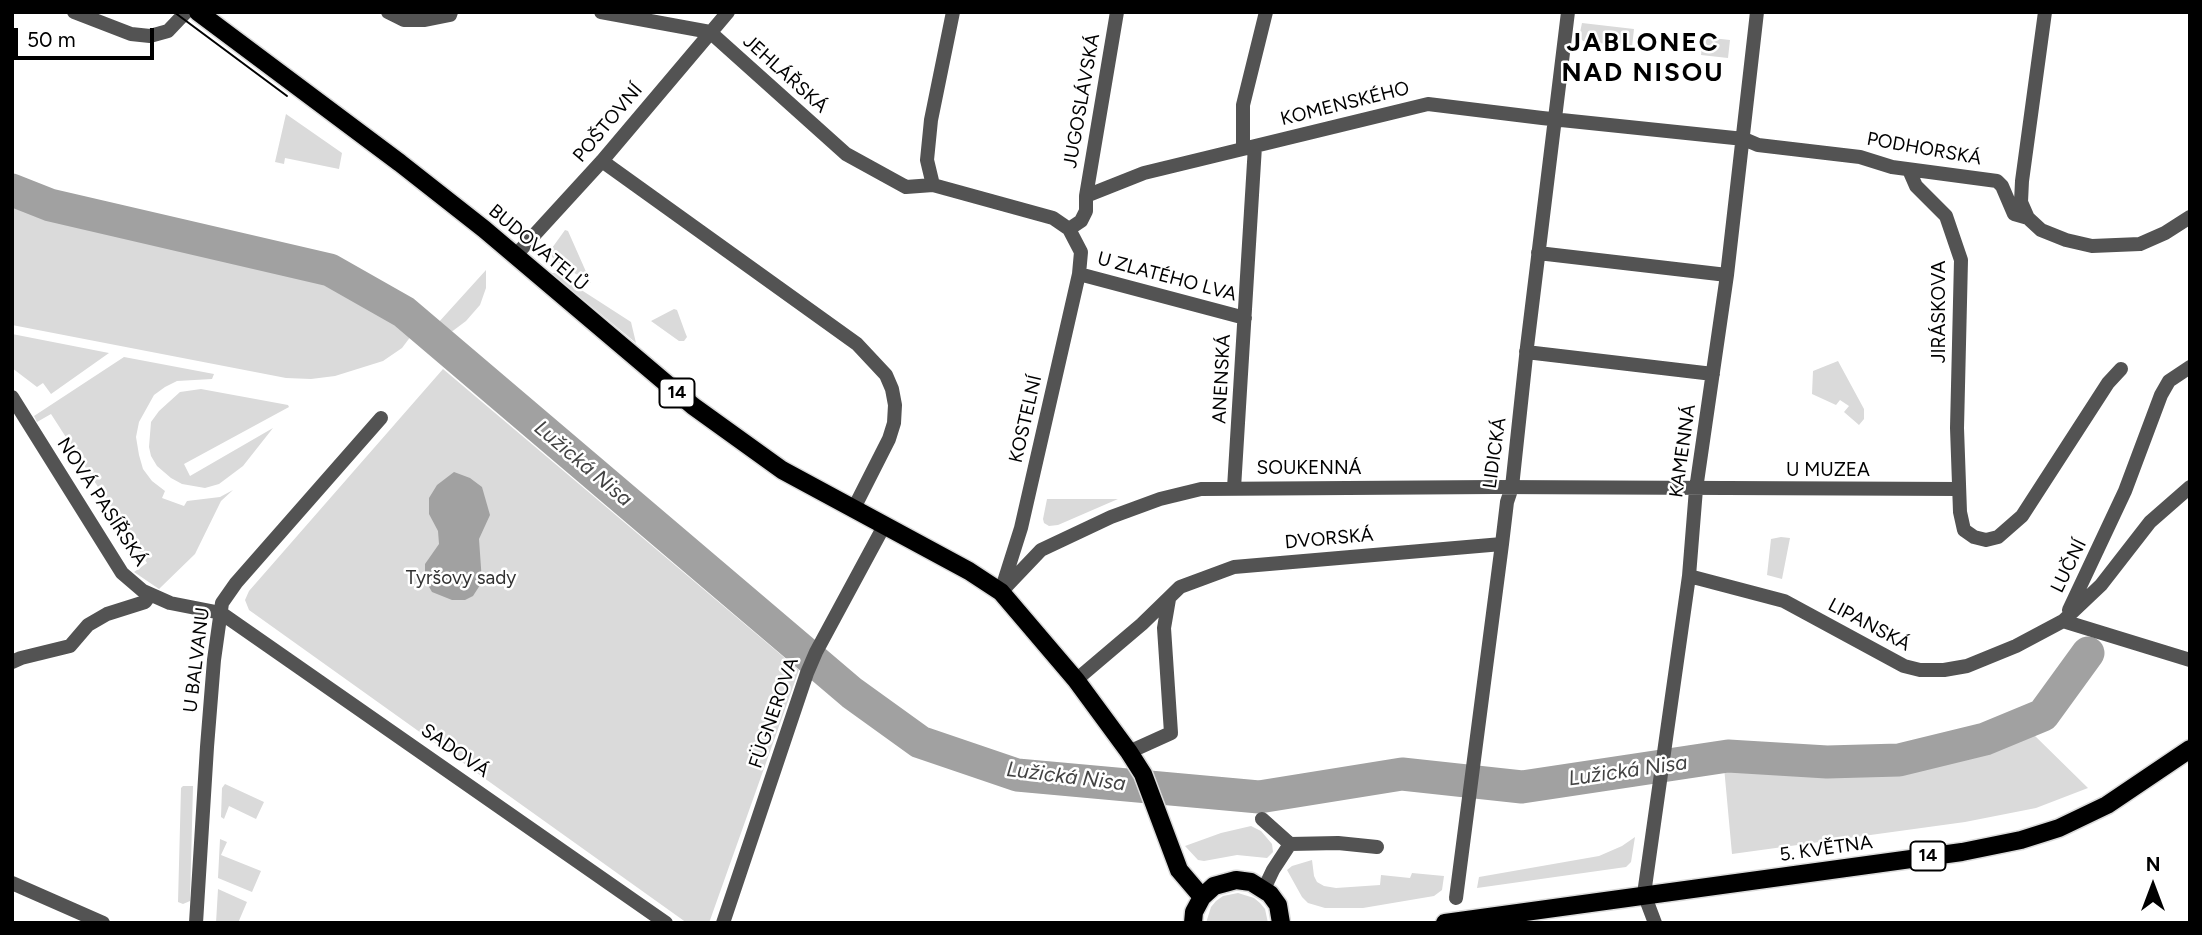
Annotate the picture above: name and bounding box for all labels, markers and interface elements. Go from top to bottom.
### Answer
scale bar [18,14,158,58]
text: 50 m [27,27,76,52]
district label: JABLONEC NAD NISOU [1563,27,1723,88]
street label: JEHLÁŘSKÁ [738,30,832,118]
street label: JUGOSLÁVSKÁ [1059,32,1105,170]
street label: KOMENSKÉHO [1278,77,1412,131]
street label: POŠTOVNÍ [569,79,647,167]
street label: PODHORSKÁ [1865,128,1983,170]
street label: BUDOVATELŮ [484,200,592,296]
street label: U ZLATÉHO LVA [1095,247,1239,307]
street label: JIRÁSKOVA [1928,261,1950,363]
street label: ANENSKÁ [1208,334,1236,424]
street label: KOSTELNÍ [1005,373,1047,465]
road number: 14 [660,379,694,408]
street label: KAMENNÁ [1665,403,1701,499]
water label: Lužická Nisa [529,416,637,512]
street label: LIDICKÁ [1479,416,1511,490]
street label: NOVÁ PASÍŘSKÁ [52,433,152,571]
street label: SOUKENNÁ [1257,457,1361,479]
street label: U MUZEA [1786,459,1870,481]
street label: DVORSKÁ [1284,524,1374,554]
street label: LUČNÍ [2046,535,2092,597]
park label: Tyršovy sady [406,567,516,589]
street label: LIPANSKÁ [1824,594,1914,656]
street label: U BALVANU [179,606,215,714]
street label: FÜGNEROVA [744,655,804,771]
street label: SADOVÁ [416,719,494,783]
water label: Lužická Nisa [1567,750,1689,792]
water label: Lužická Nisa [1005,757,1127,797]
street label: 5. KVĚTNA [1778,831,1874,867]
road number: 14 [1910,842,1946,870]
north arrow [2118,851,2188,921]
text: N [2146,853,2160,876]

